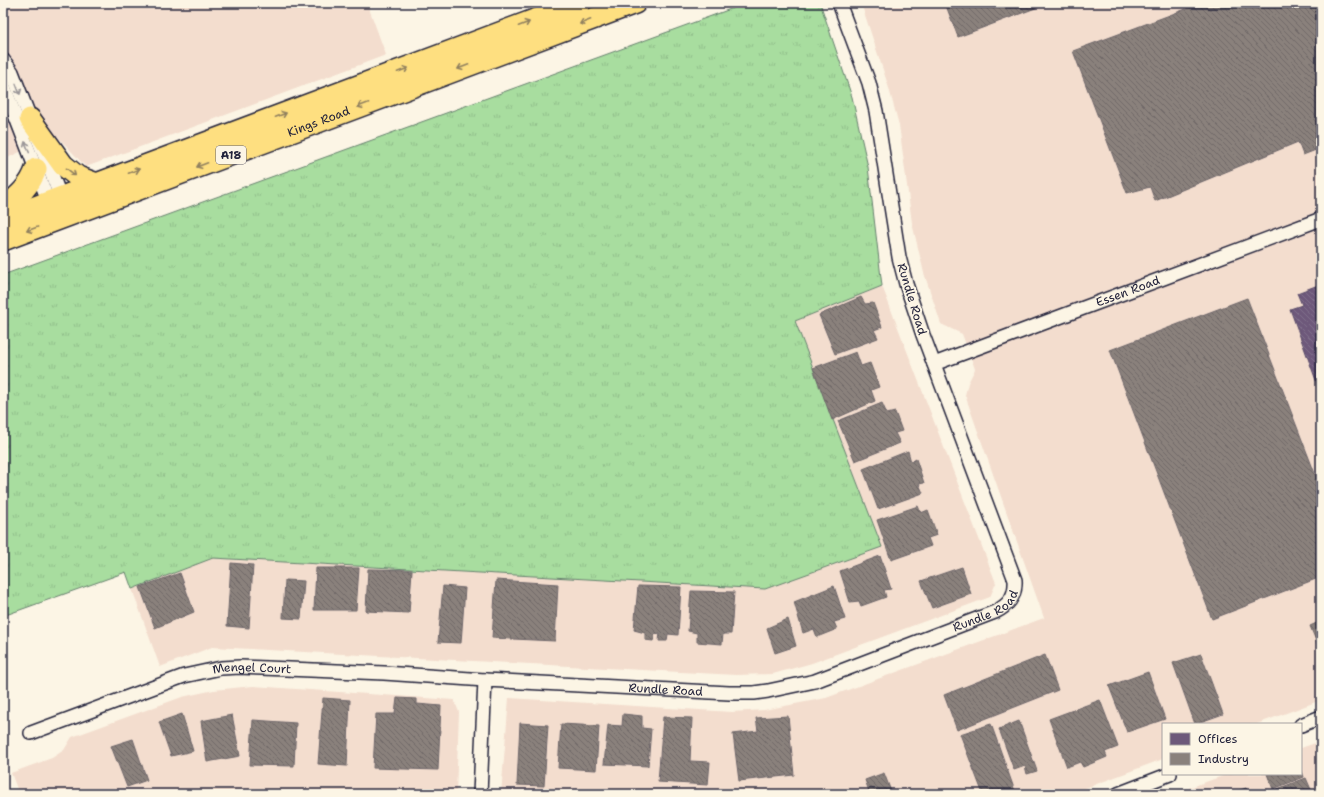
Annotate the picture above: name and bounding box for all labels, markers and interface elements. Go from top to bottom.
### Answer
one-way arrow [580,18,592,26]
one-way arrow [518,19,530,27]
one-way arrow [458,64,470,72]
one-way arrow [396,65,408,73]
one-way arrow [15,82,23,94]
one-way arrow [358,101,370,109]
street label: Kings Road [285,103,352,141]
one-way arrow [275,111,287,119]
one-way arrow [22,141,30,153]
road number: A18 [216,146,246,164]
one-way arrow [197,162,209,170]
one-way arrow [127,166,139,174]
one-way arrow [66,167,77,176]
one-way arrow [27,226,39,234]
street label: Rundle Road [893,261,931,337]
street label: Essen Road [1094,272,1162,311]
street label: Rundle Road [951,588,1022,635]
street label: Mengel Court [211,659,292,678]
street label: Rundle Road [628,680,704,700]
legend [1162,723,1302,775]
text: Offices [1198,731,1238,747]
text: Industry [1198,751,1249,767]

